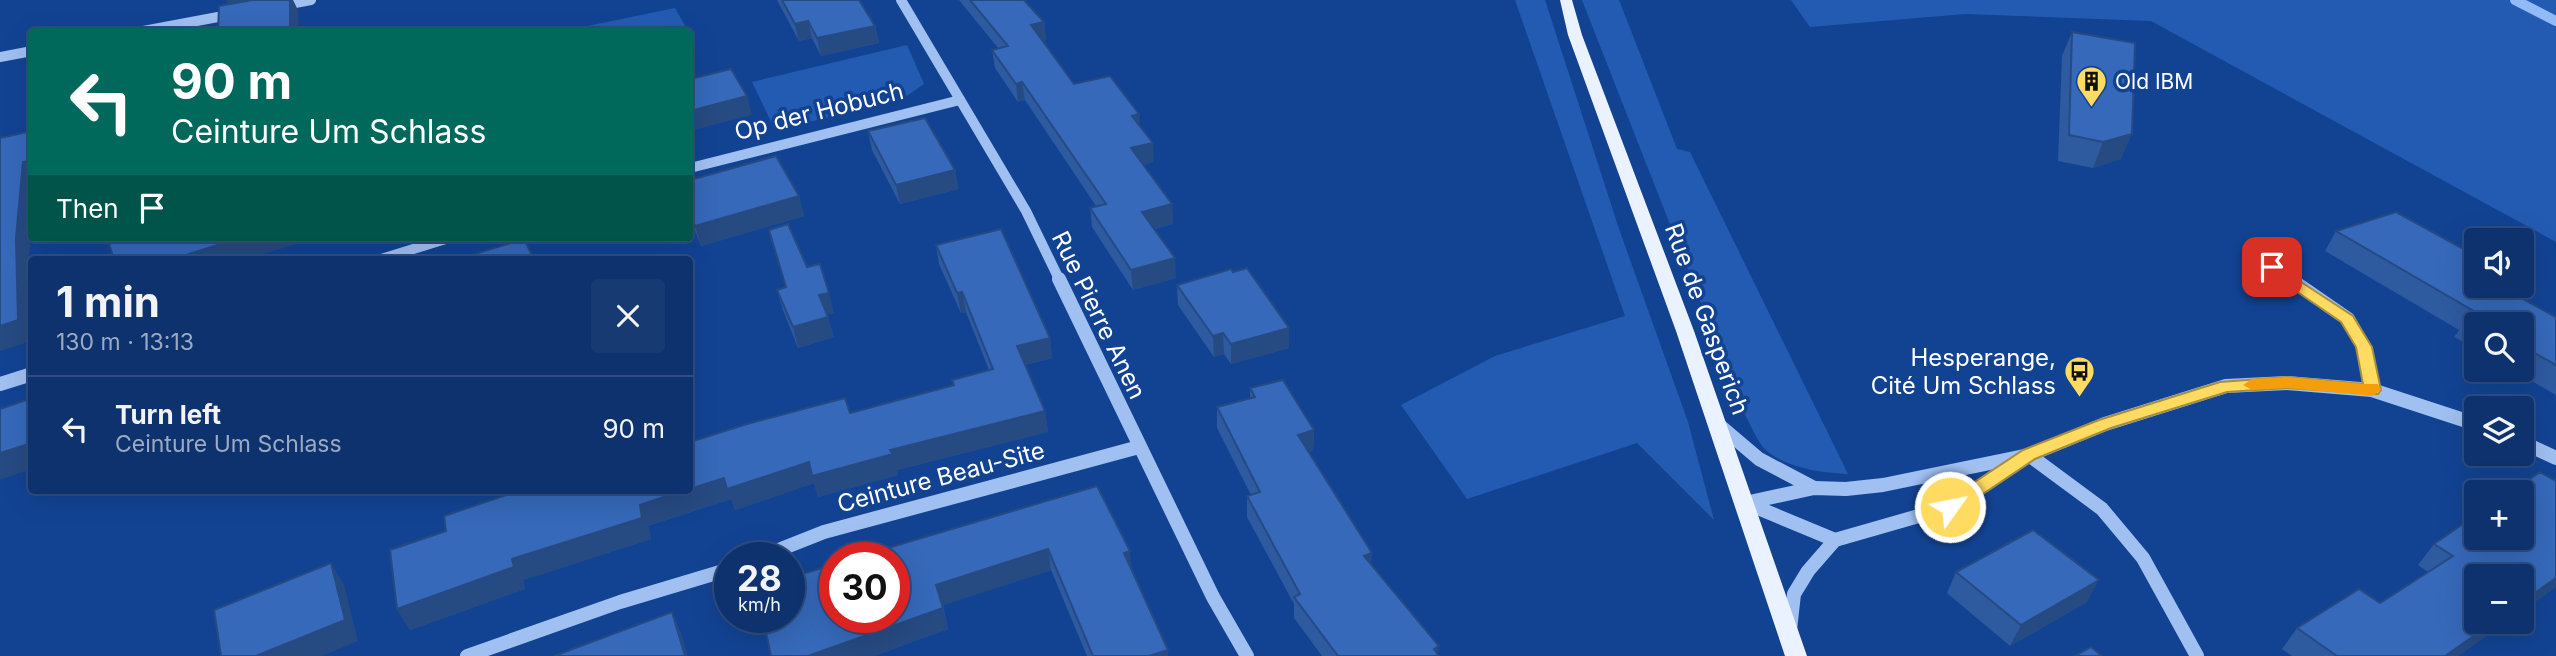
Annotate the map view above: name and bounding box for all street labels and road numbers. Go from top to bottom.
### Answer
street label: Op der Hobuch [731,76,907,146]
street label: Rue de Gasperich [1659,219,1755,419]
street label: Rue Pierre Anen [1046,226,1152,404]
street label: Ceinture Beau-Site [834,435,1048,519]

